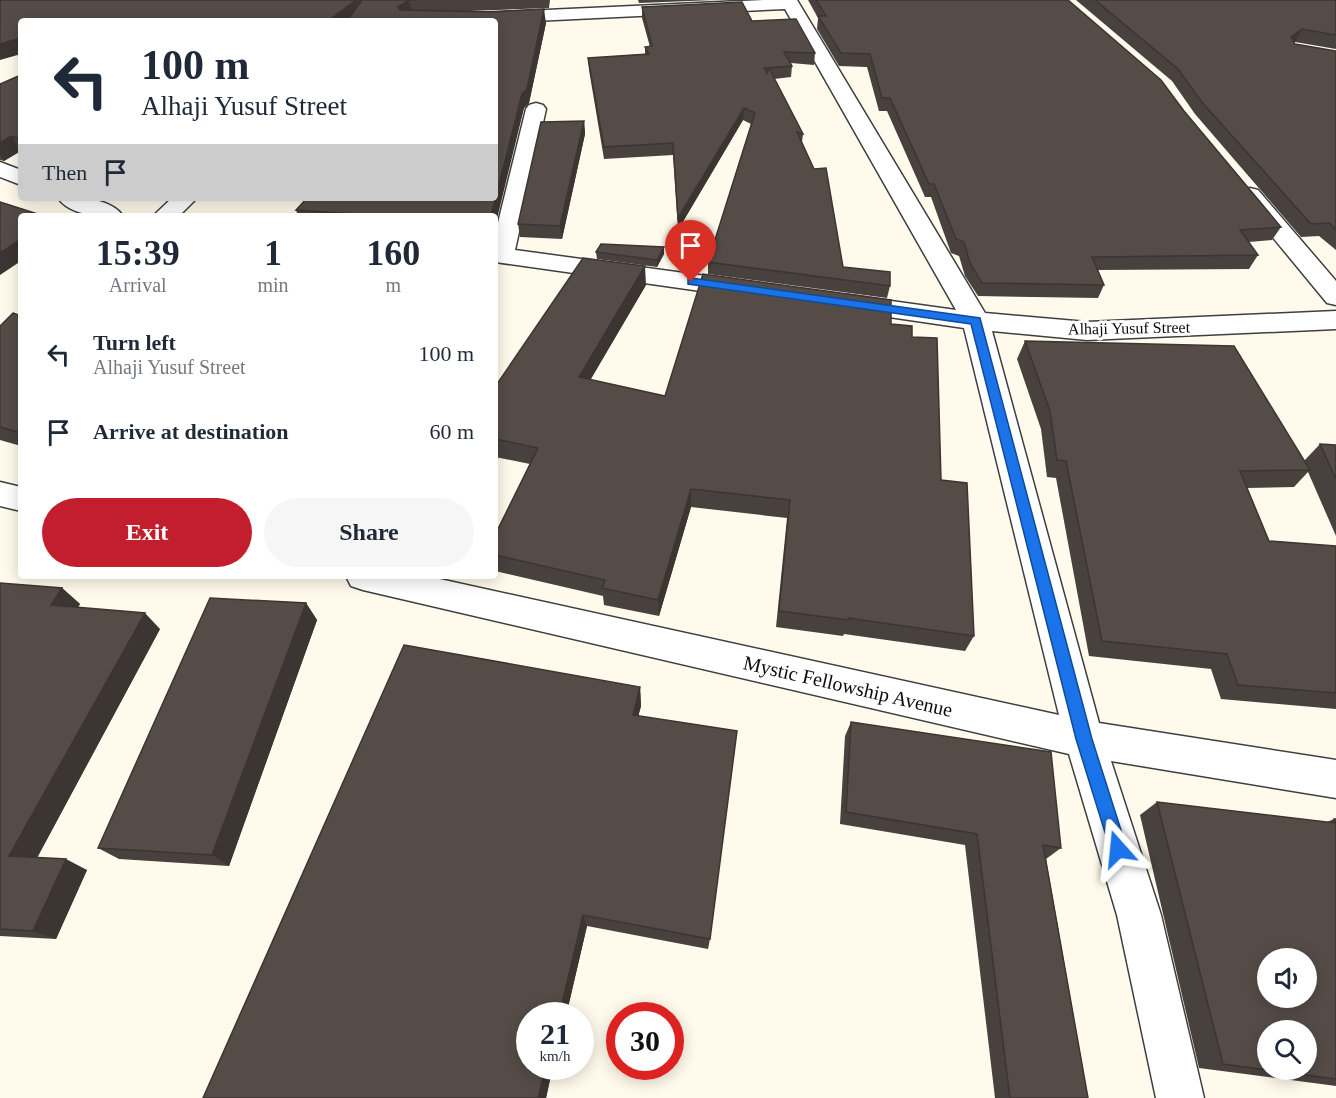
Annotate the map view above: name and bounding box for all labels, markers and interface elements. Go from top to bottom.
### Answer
icon: left [42,42,120,120]
text: 100 m [141,42,250,88]
text: Alhaji Yusuf Street [141,91,347,121]
icon: arrive [99,156,132,189]
text: Then [42,160,87,185]
pin [665,220,716,282]
icon: arrive [674,229,707,262]
text: 15:39 [96,233,180,273]
text: 1 [264,233,282,273]
text: 160 [366,233,420,273]
text: Arrival [109,274,167,296]
text: min [257,274,289,296]
text: m [386,274,401,296]
street label: Alhaji Yusuf Street [1068,318,1191,339]
text: Turn left [93,330,176,355]
icon: left [42,338,75,371]
text: 100 m [418,341,474,366]
text: Alhaji Yusuf Street [93,356,246,378]
icon: arrive [42,416,75,449]
text: Arrive at destination [93,419,289,444]
text: 60 m [429,419,474,444]
button: Exit [42,498,252,567]
button: Share [264,498,474,567]
street label: Mystic Fellowship Avenue [741,651,955,722]
position arrow [1086,817,1150,881]
map controls [1257,948,1317,1080]
button: sound [1257,948,1317,1008]
speed limit sign: 30 [606,1002,684,1080]
text: 21 [540,1017,570,1050]
button: search [1257,1020,1317,1080]
text: km/h [540,1048,570,1064]

